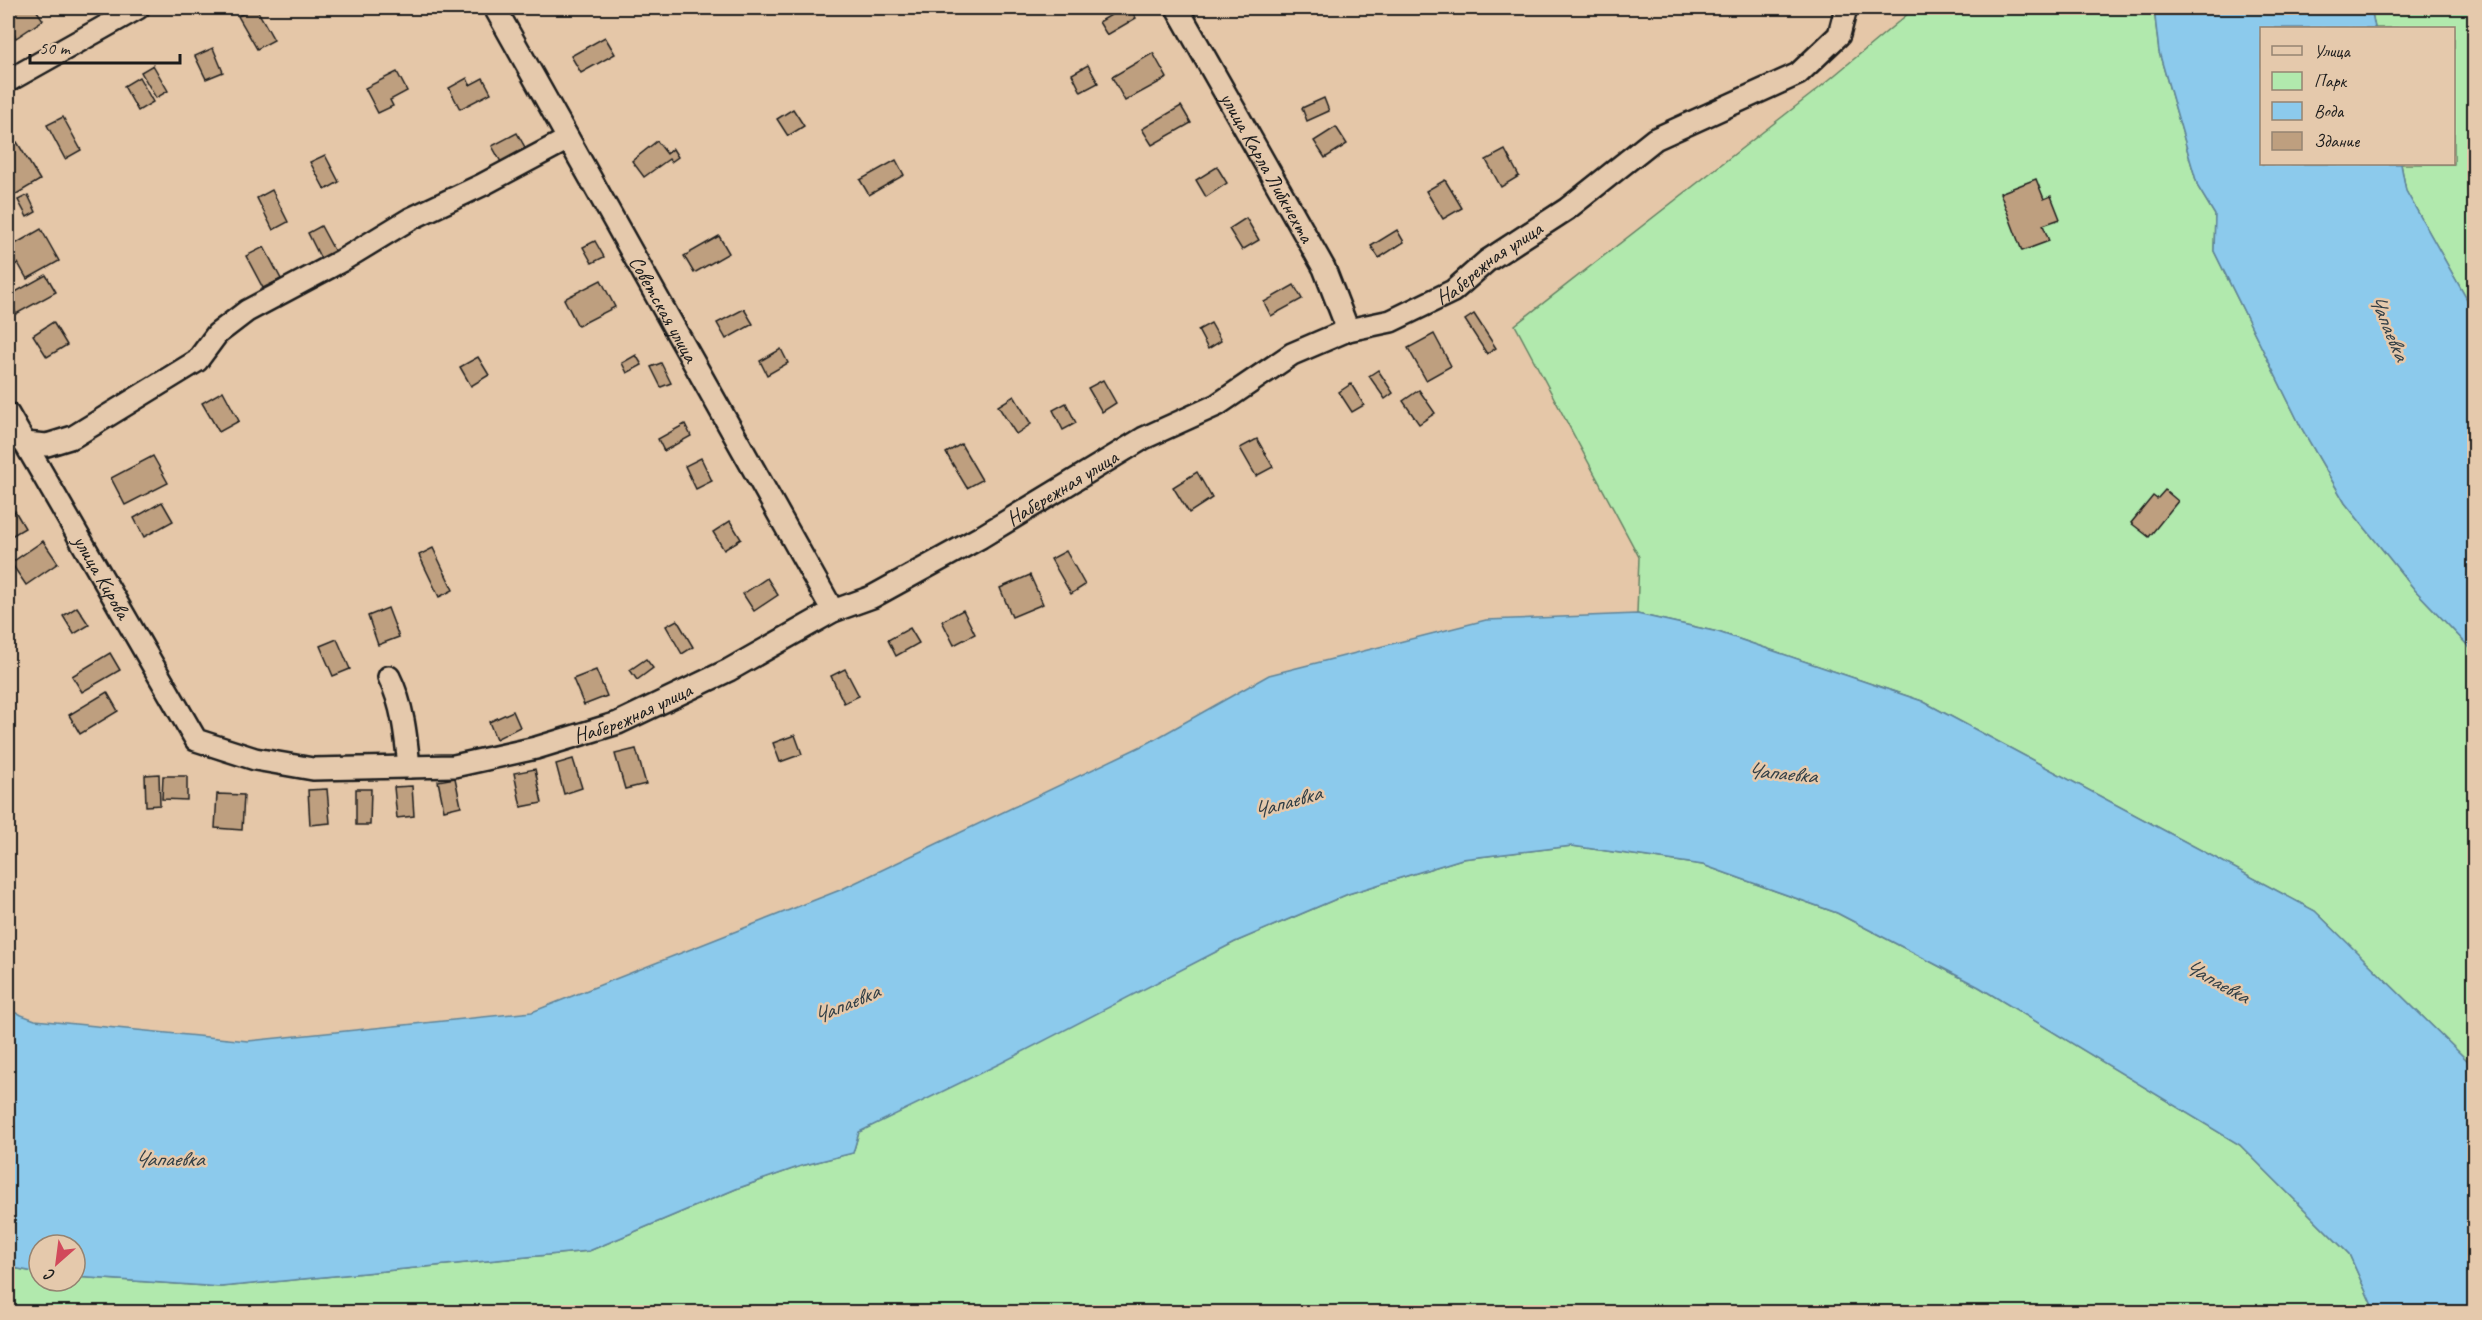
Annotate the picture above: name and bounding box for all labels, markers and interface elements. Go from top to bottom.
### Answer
scale bar [30,27,180,65]
legend [2260,27,2455,165]
text: 50 m [39,37,72,59]
text: Улица [2314,40,2351,62]
text: Парк [2314,70,2348,92]
street label: улица Карла Либкнехта [1213,86,1321,248]
text: Вода [2314,100,2345,122]
text: Здание [2314,130,2360,152]
street label: Набережная улица [1431,215,1548,310]
street label: Советская улица [623,251,705,369]
water label: Чапаевка [2362,289,2416,367]
street label: Набережная улица [1001,443,1124,532]
street label: улица Кирова [66,528,138,626]
street label: Набережная улица [570,676,697,749]
water label: Чапаевка [1746,756,1820,790]
water label: Чапаевка [1250,778,1327,825]
water label: Чапаевка [2180,952,2256,1011]
water label: Чапаевка [808,977,886,1031]
water label: Чапаевка [134,1145,206,1173]
north arrow [27,1233,87,1293]
text: С [40,1264,59,1286]

